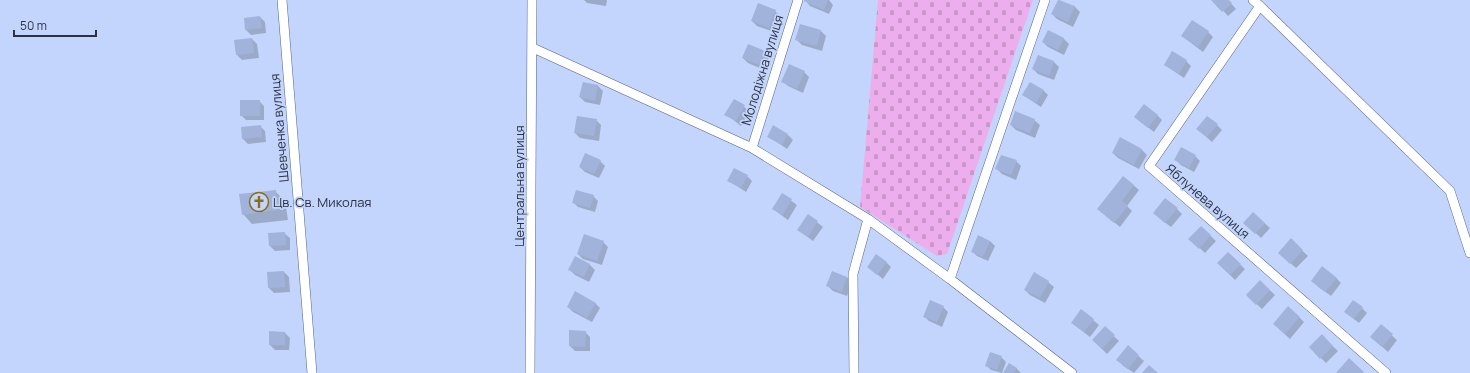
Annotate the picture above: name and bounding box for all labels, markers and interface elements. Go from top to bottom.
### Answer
scale bar [14,12,96,38]
street label: Молодіжна вулиця [737,12,787,128]
text: 50 m [20,17,47,34]
street label: Шевченка вулиця [265,73,293,183]
street label: Центральна вулиця [510,125,528,247]
street label: Яблунева вулиця [1162,159,1254,243]
church icon: Цв. Св. Миколая [248,191,270,213]
place label: Цв. Св. Миколая [273,193,372,211]

